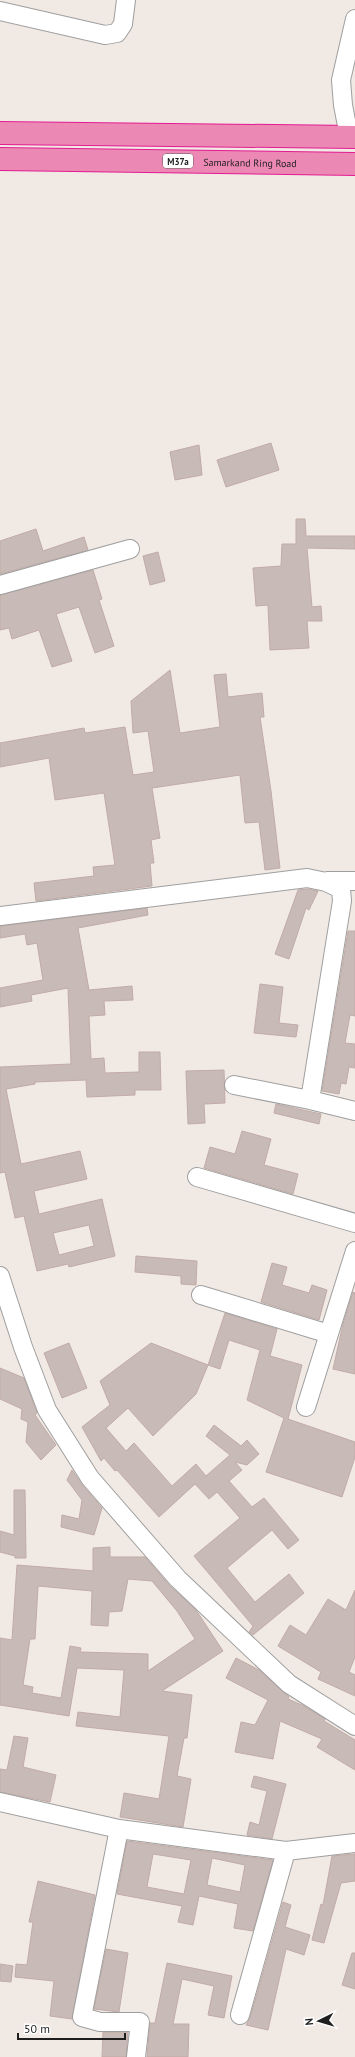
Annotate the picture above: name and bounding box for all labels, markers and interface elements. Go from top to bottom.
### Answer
road number: M37a [163,154,193,168]
street label: Samarkand Ring Road [203,155,297,170]
north arrow [299,2001,339,2041]
scale bar [18,2015,125,2041]
text: N [302,2018,316,2026]
text: 50 m [24,2021,50,2036]

